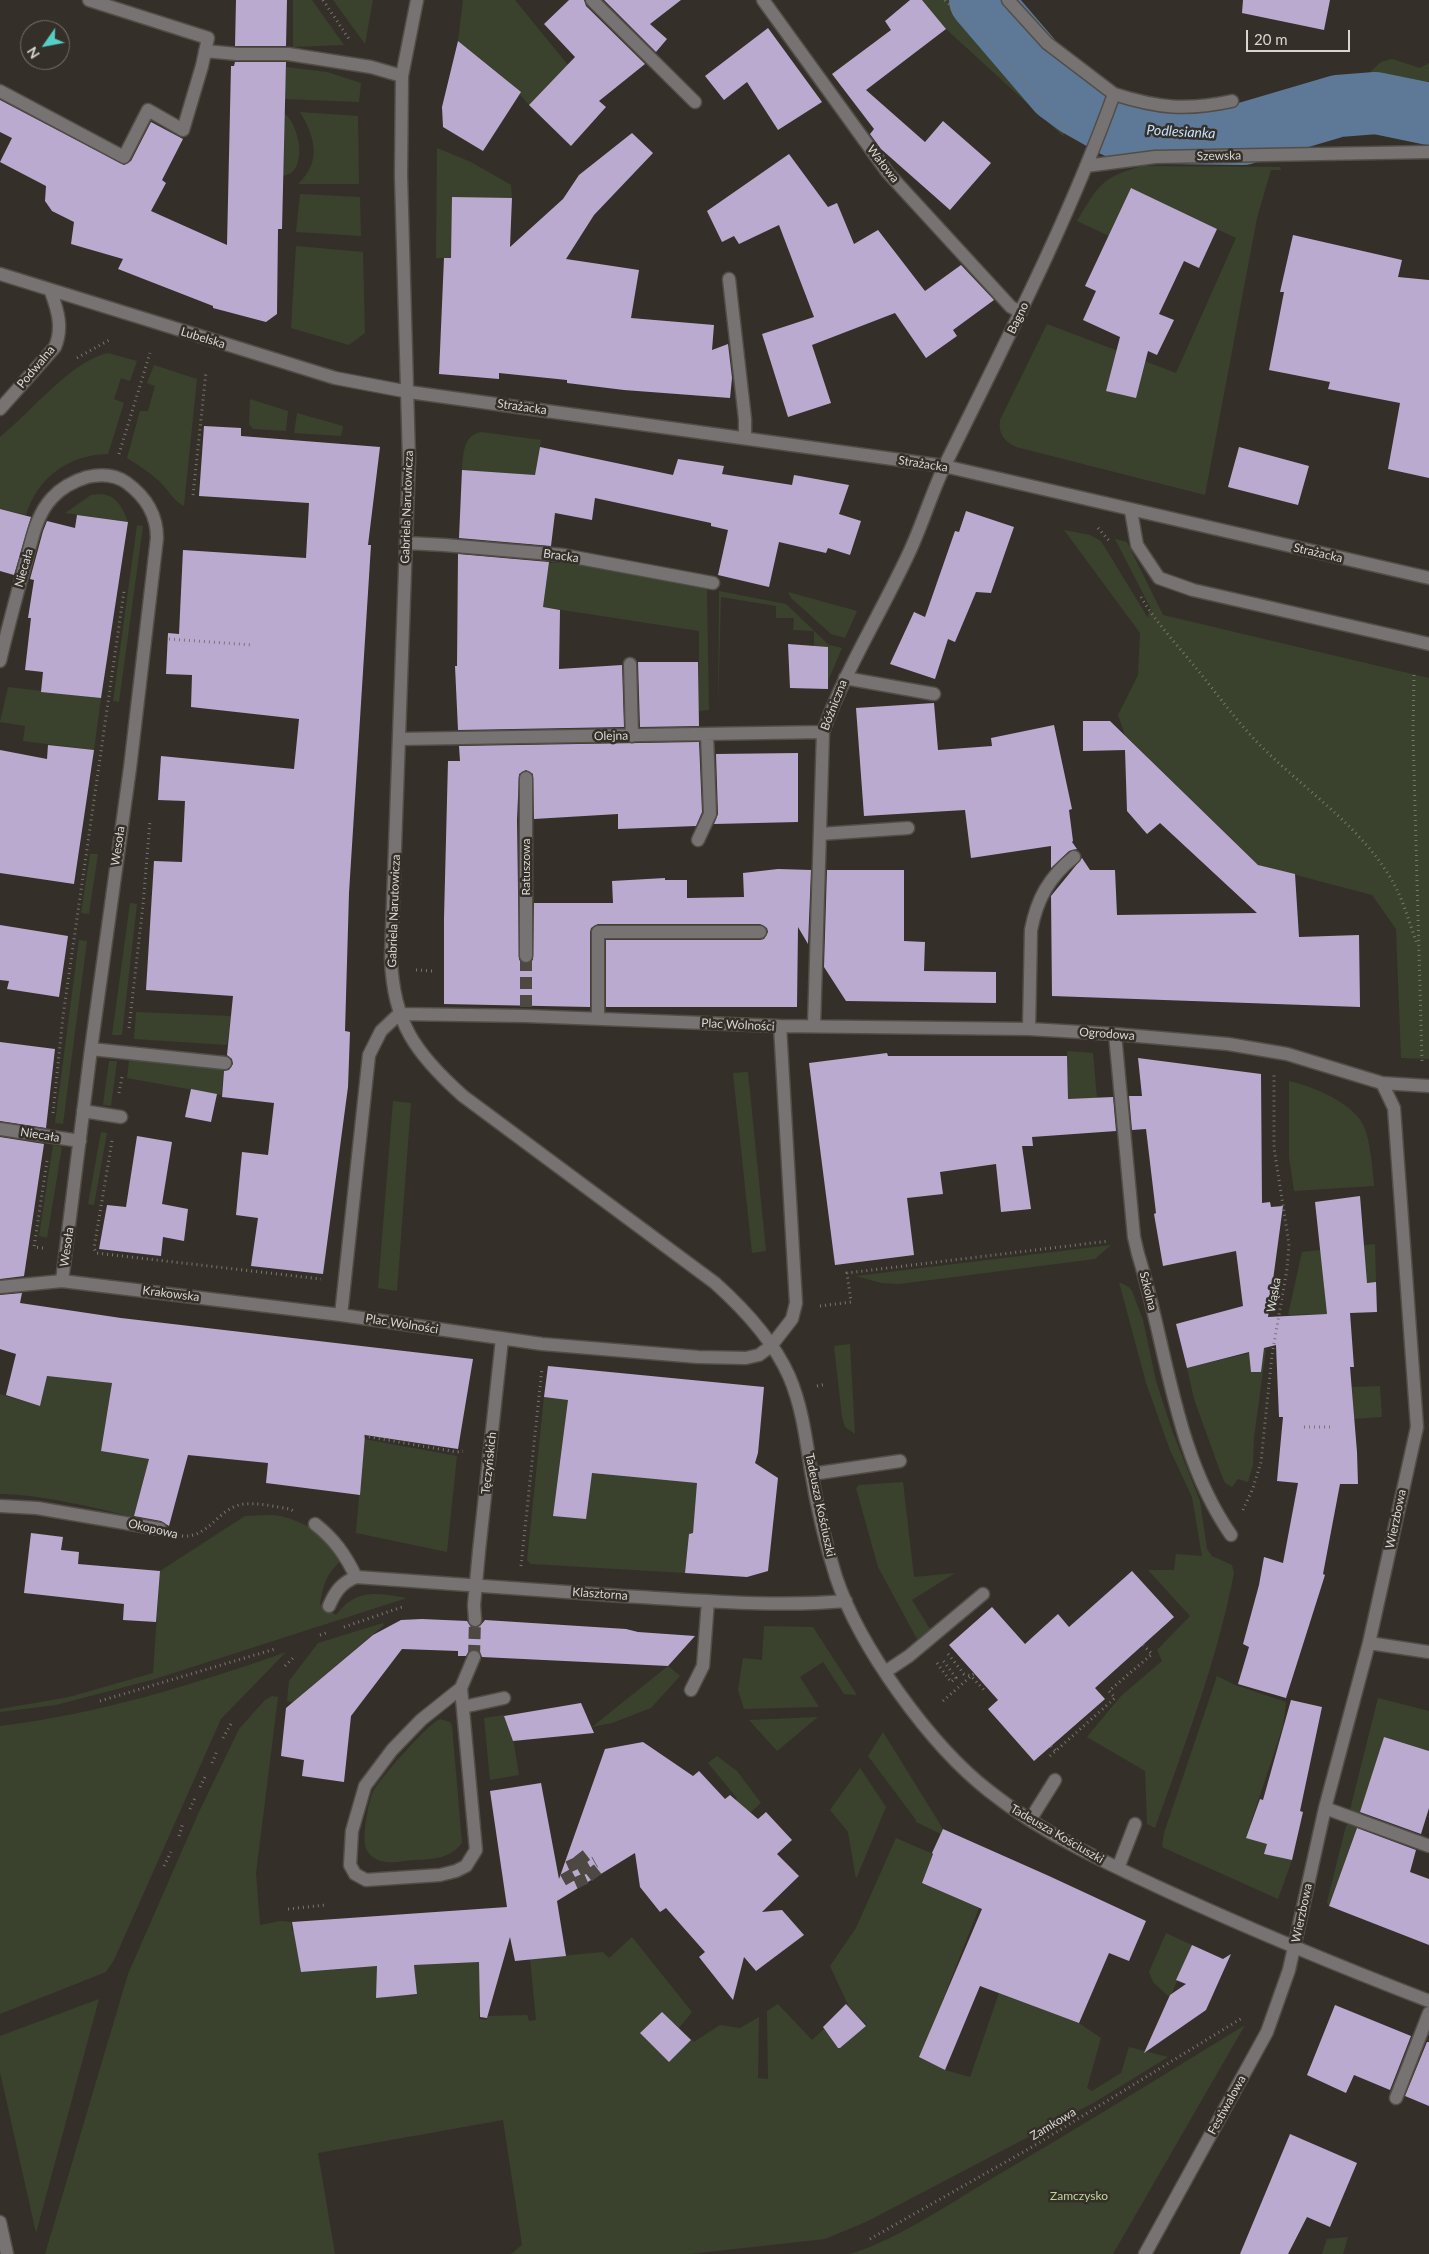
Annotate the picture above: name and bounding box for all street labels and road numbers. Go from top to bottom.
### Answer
street label: Wałowa [864,142,902,186]
street label: Szewska [1197,148,1241,164]
street label: Bagno [1004,300,1032,336]
street label: Lubelska [179,324,227,352]
street label: Podwalna [14,343,58,391]
street label: Strażacka [496,396,548,418]
street label: Gabriela Narutowicza [398,450,416,564]
street label: Strażacka [897,453,949,475]
street label: Strażacka [1292,540,1344,566]
street label: Bracka [542,546,580,566]
street label: Niecała [12,547,36,589]
street label: Bóźniczna [818,678,850,732]
street label: Olejna [594,729,628,743]
street label: Wesoła [108,825,128,867]
street label: Ratuszowa [519,839,533,895]
street label: Gabriela Narutowicza [385,854,403,968]
street label: Plac Wolności [701,1016,775,1034]
street label: Ogrodowa [1079,1025,1135,1043]
street label: Niecała [19,1125,61,1145]
street label: Wesoła [57,1226,77,1268]
street label: Szkolna [1136,1270,1160,1312]
street label: Wąska [1264,1277,1284,1313]
street label: Krakowska [142,1283,200,1305]
street label: Plac Wolności [365,1311,439,1337]
street label: Tęczyńskich [479,1431,499,1495]
street label: Tadeusza Kościuszki [802,1452,838,1558]
street label: Wierzbowa [1383,1488,1409,1550]
street label: Okopowa [127,1516,179,1542]
street label: Klasztorna [572,1585,628,1603]
street label: Tadeusza Kościuszki [1008,1801,1106,1867]
street label: Wierzbowa [1289,1882,1315,1944]
street label: Festiwalowa [1205,2073,1249,2137]
street label: Zamkowa [1028,2105,1078,2143]

